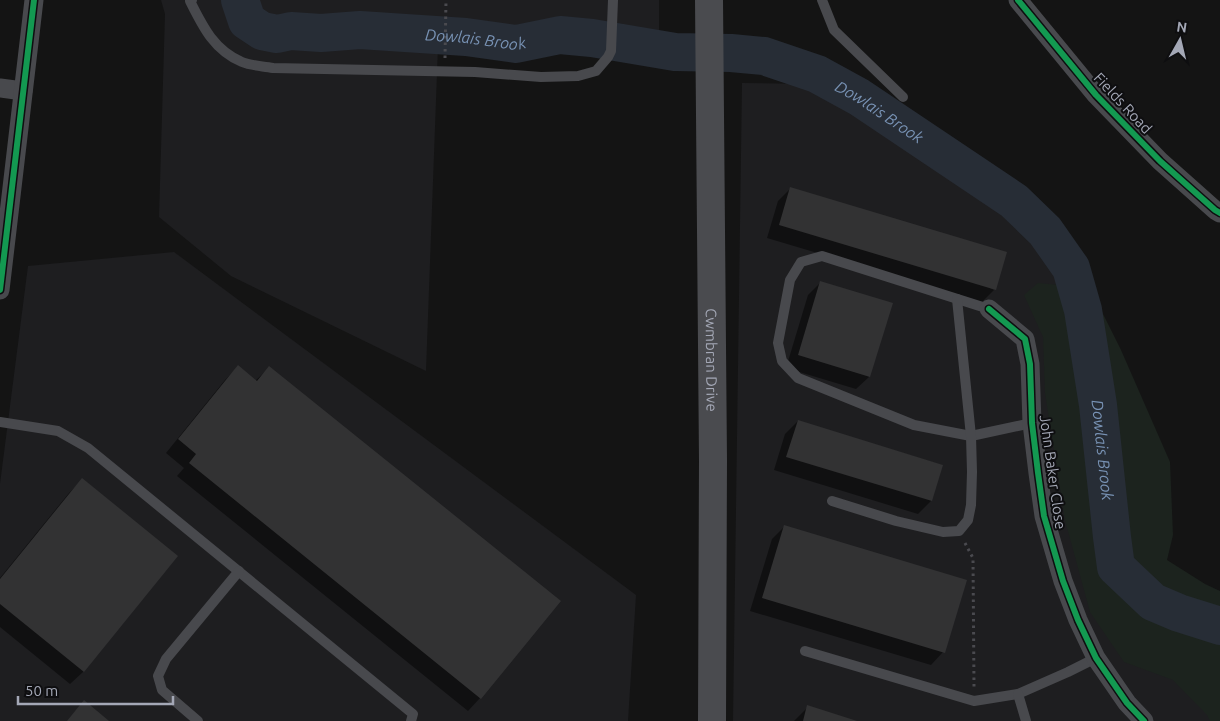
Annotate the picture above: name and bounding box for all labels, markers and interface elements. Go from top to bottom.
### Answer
north arrow [1155,15,1205,65]
text: N [1176,18,1188,36]
water label: Dowlais Brook [425,25,528,53]
street label: Fields Road [1091,69,1155,137]
water label: Dowlais Brook [832,77,928,147]
street label: Cwmbran Drive [703,308,721,412]
water label: Dowlais Brook [1088,399,1117,502]
street label: John Baker Close [1037,414,1069,530]
scale bar [18,674,172,706]
text: 50 m [25,682,58,699]

